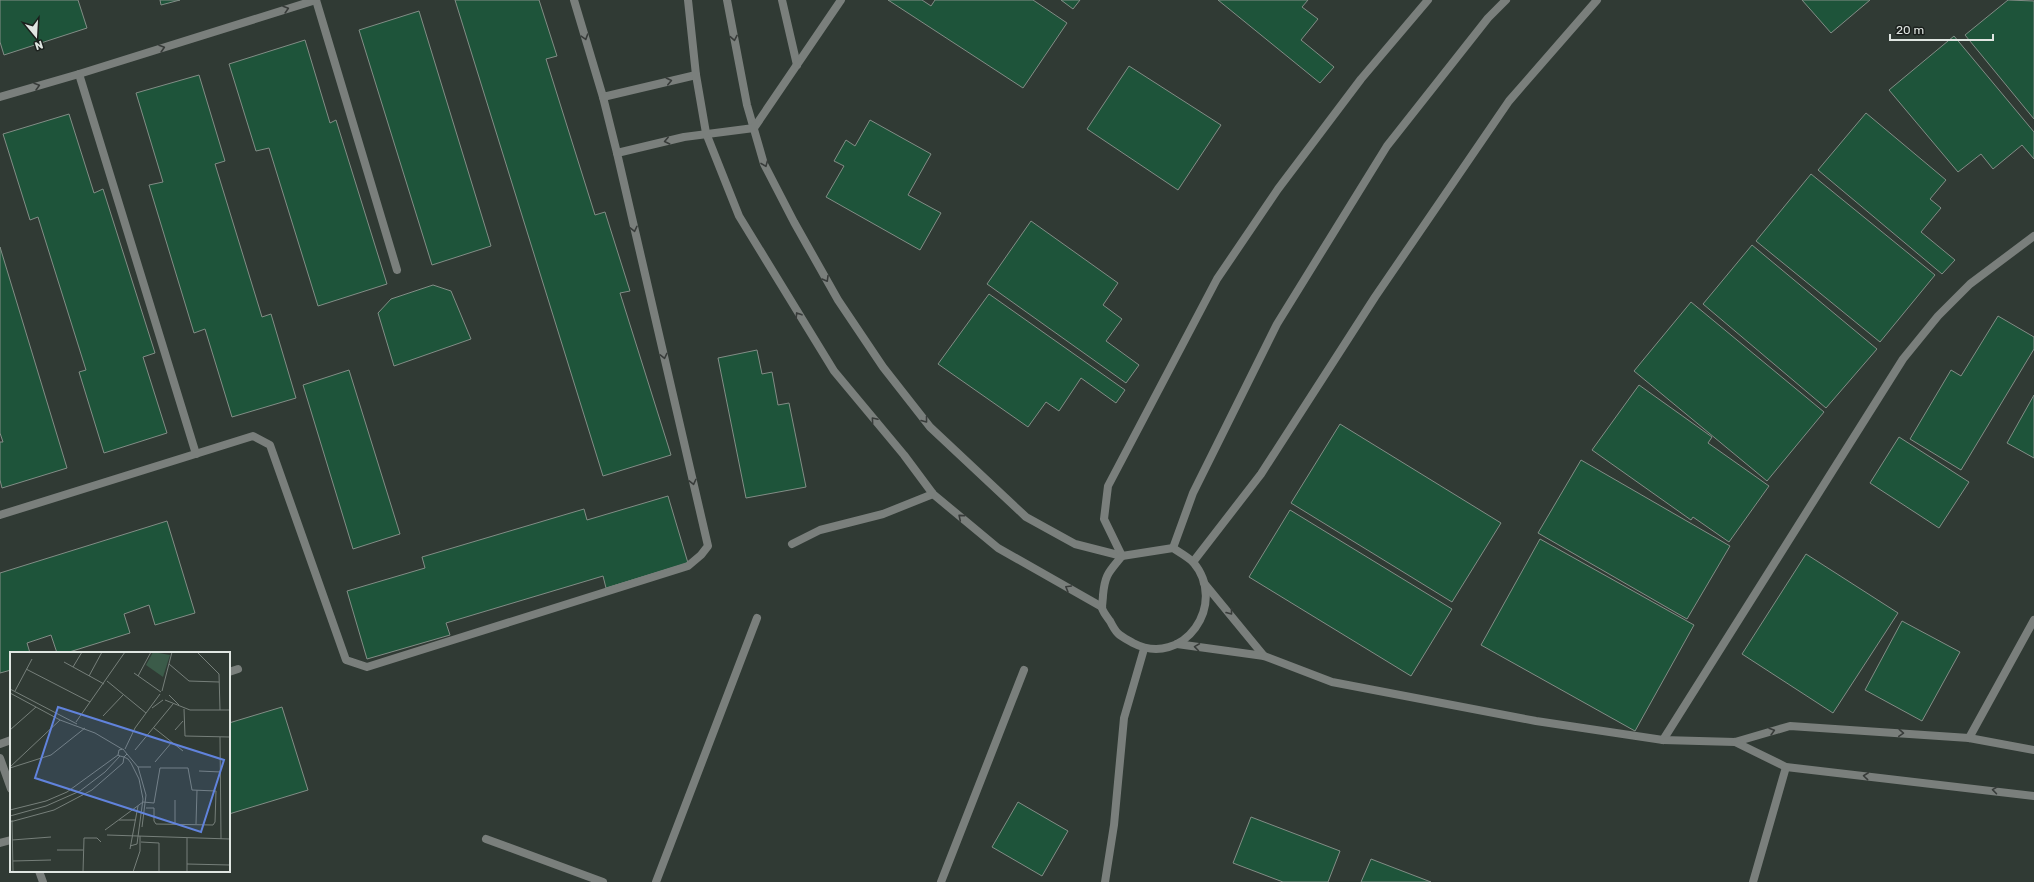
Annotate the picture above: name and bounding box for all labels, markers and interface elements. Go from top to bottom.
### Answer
one-way arrow [282,5,289,14]
north arrow [16,16,56,56]
scale bar [1890,16,1993,42]
text: 20 m [1896,23,1924,37]
one-way arrow [580,34,589,41]
one-way arrow [729,35,737,42]
text: N [33,38,45,52]
one-way arrow [158,44,165,53]
one-way arrow [666,78,673,86]
one-way arrow [34,82,41,91]
one-way arrow [664,136,671,144]
one-way arrow [760,161,768,168]
one-way arrow [630,226,638,232]
one-way arrow [822,275,829,282]
one-way arrow [796,312,803,319]
one-way arrow [659,352,667,359]
one-way arrow [920,415,927,422]
one-way arrow [872,417,879,424]
one-way arrow [688,478,697,485]
one-way arrow [958,514,965,521]
one-way arrow [1065,586,1072,593]
one-way arrow [1225,608,1232,615]
one-way arrow [1194,643,1200,652]
inset map [10,652,230,872]
one-way arrow [1768,727,1775,736]
one-way arrow [1898,729,1904,738]
one-way arrow [1863,772,1869,781]
one-way arrow [1992,786,1998,795]

